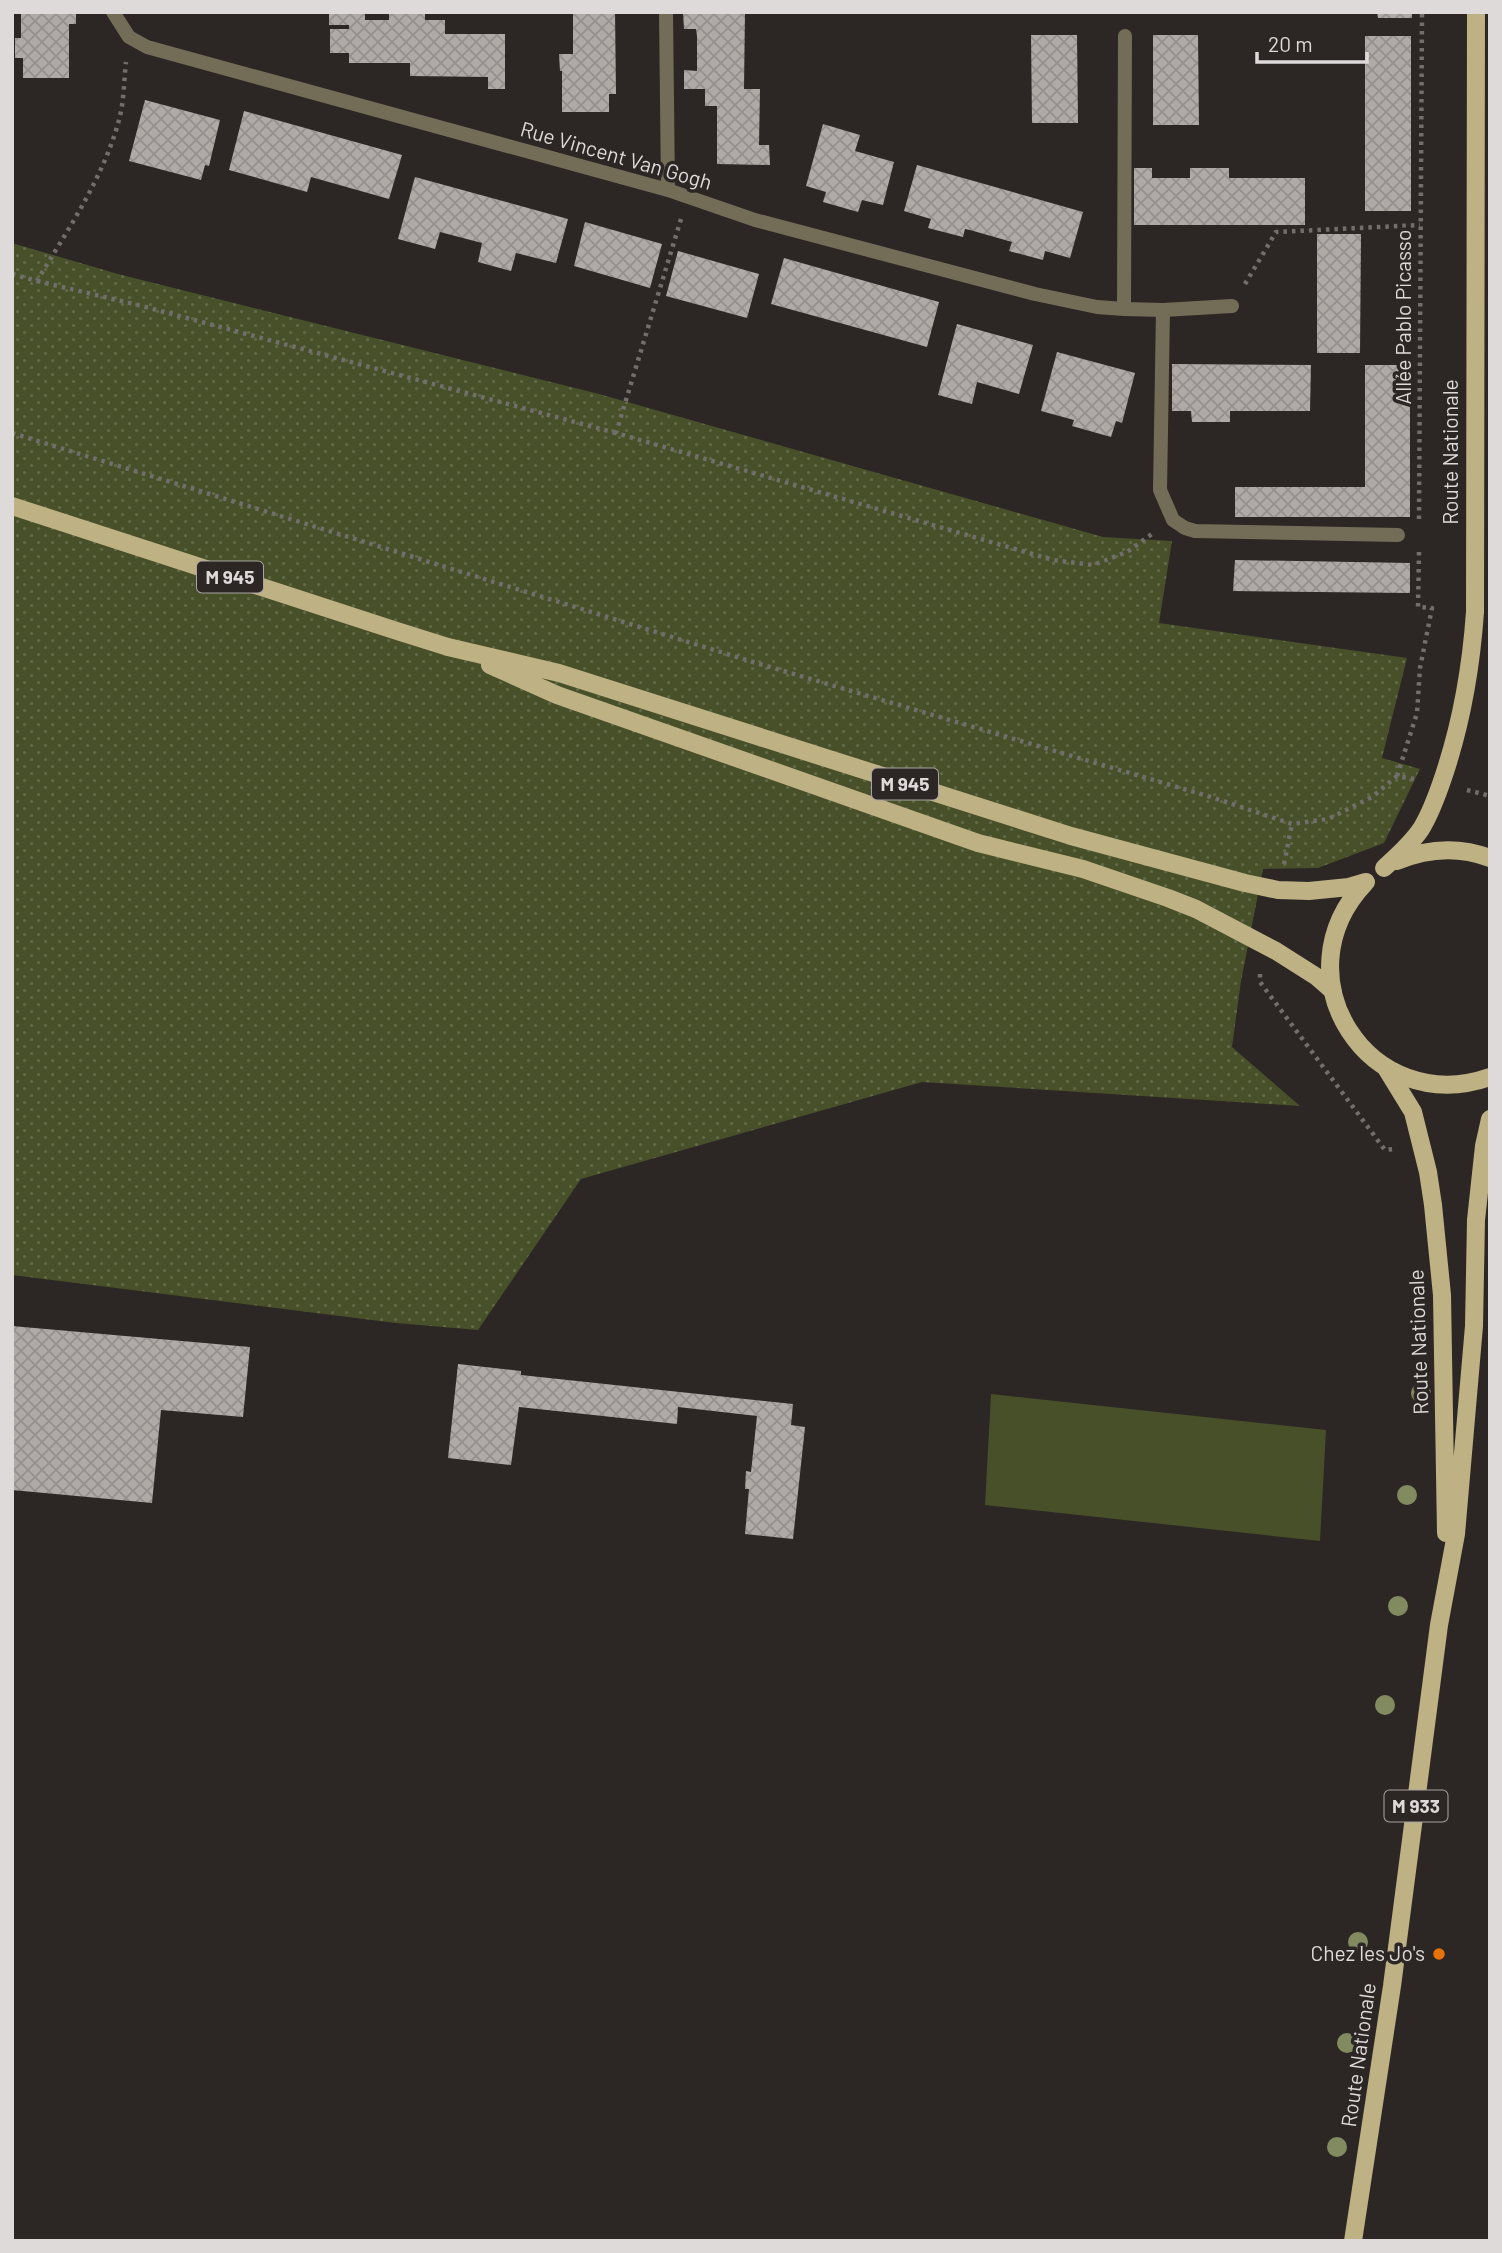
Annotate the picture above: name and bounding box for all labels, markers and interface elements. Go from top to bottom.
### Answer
scale bar [1257,21,1367,65]
text: 20 m [1268,31,1313,56]
street label: Rue Vincent Van Gogh [518,115,715,194]
street label: Allée Pablo Picasso [1390,230,1415,404]
street label: Route Nationale [1437,379,1462,525]
road number: M 945 [197,562,263,592]
road number: M 945 [872,768,938,800]
street label: Route Nationale [1402,1269,1433,1415]
road number: M 933 [1384,1790,1448,1822]
place label: Chez les Jo's [1311,1940,1425,1965]
marker: Chez les Jo's [1431,1946,1447,1962]
street label: Route Nationale [1335,1981,1380,2129]

